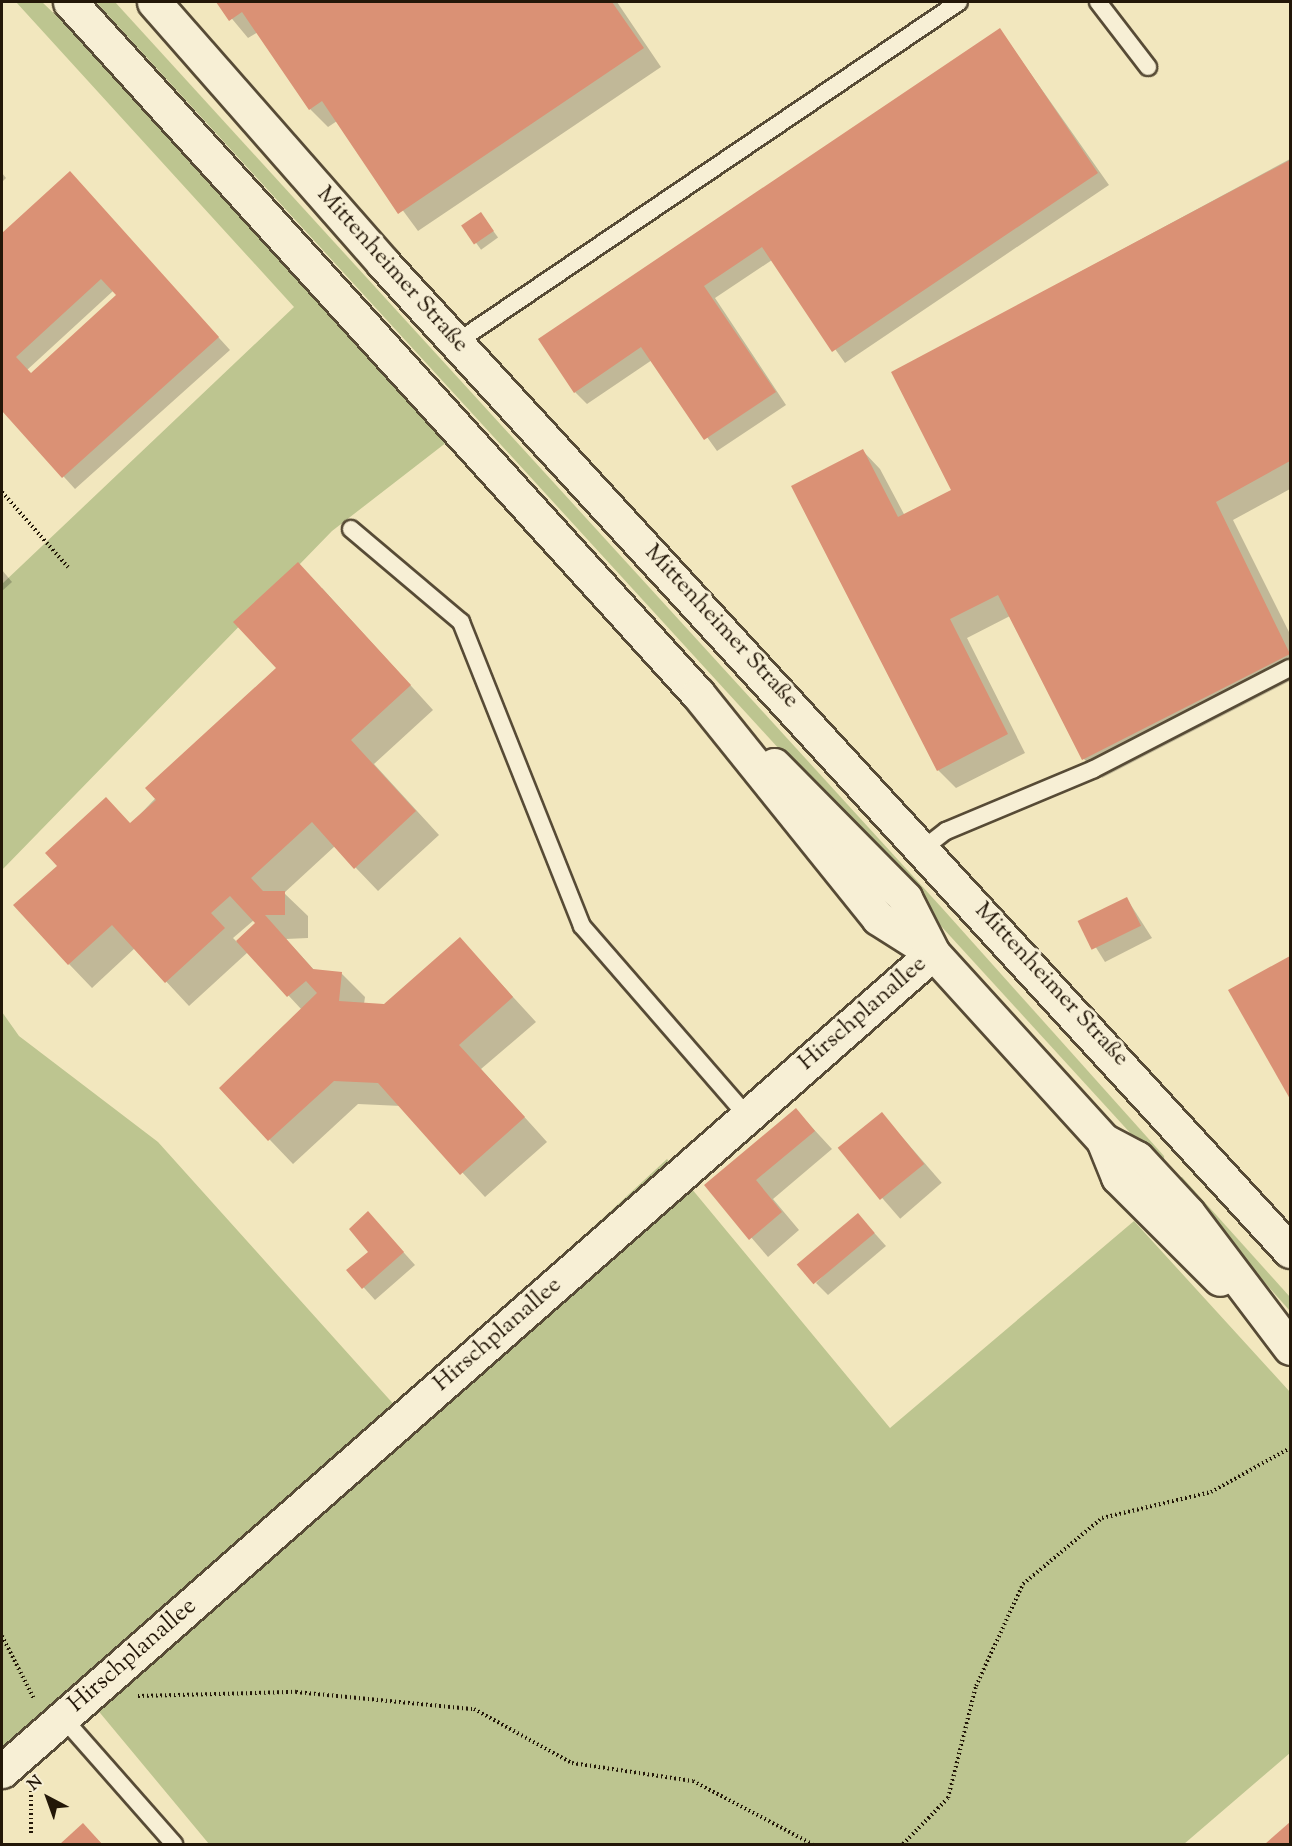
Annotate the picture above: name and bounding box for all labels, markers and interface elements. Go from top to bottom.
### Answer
street label: Mittenheimer Straße [310,181,474,359]
street label: Mittenheimer Straße [638,539,804,715]
street label: Mittenheimer Straße [968,897,1134,1073]
street label: Hirschplanallee [793,951,933,1077]
street label: Hirschplanallee [428,1272,568,1398]
street label: Hirschplanallee [63,1593,203,1719]
north arrow [18,1768,78,1828]
text: N [23,1771,48,1797]

